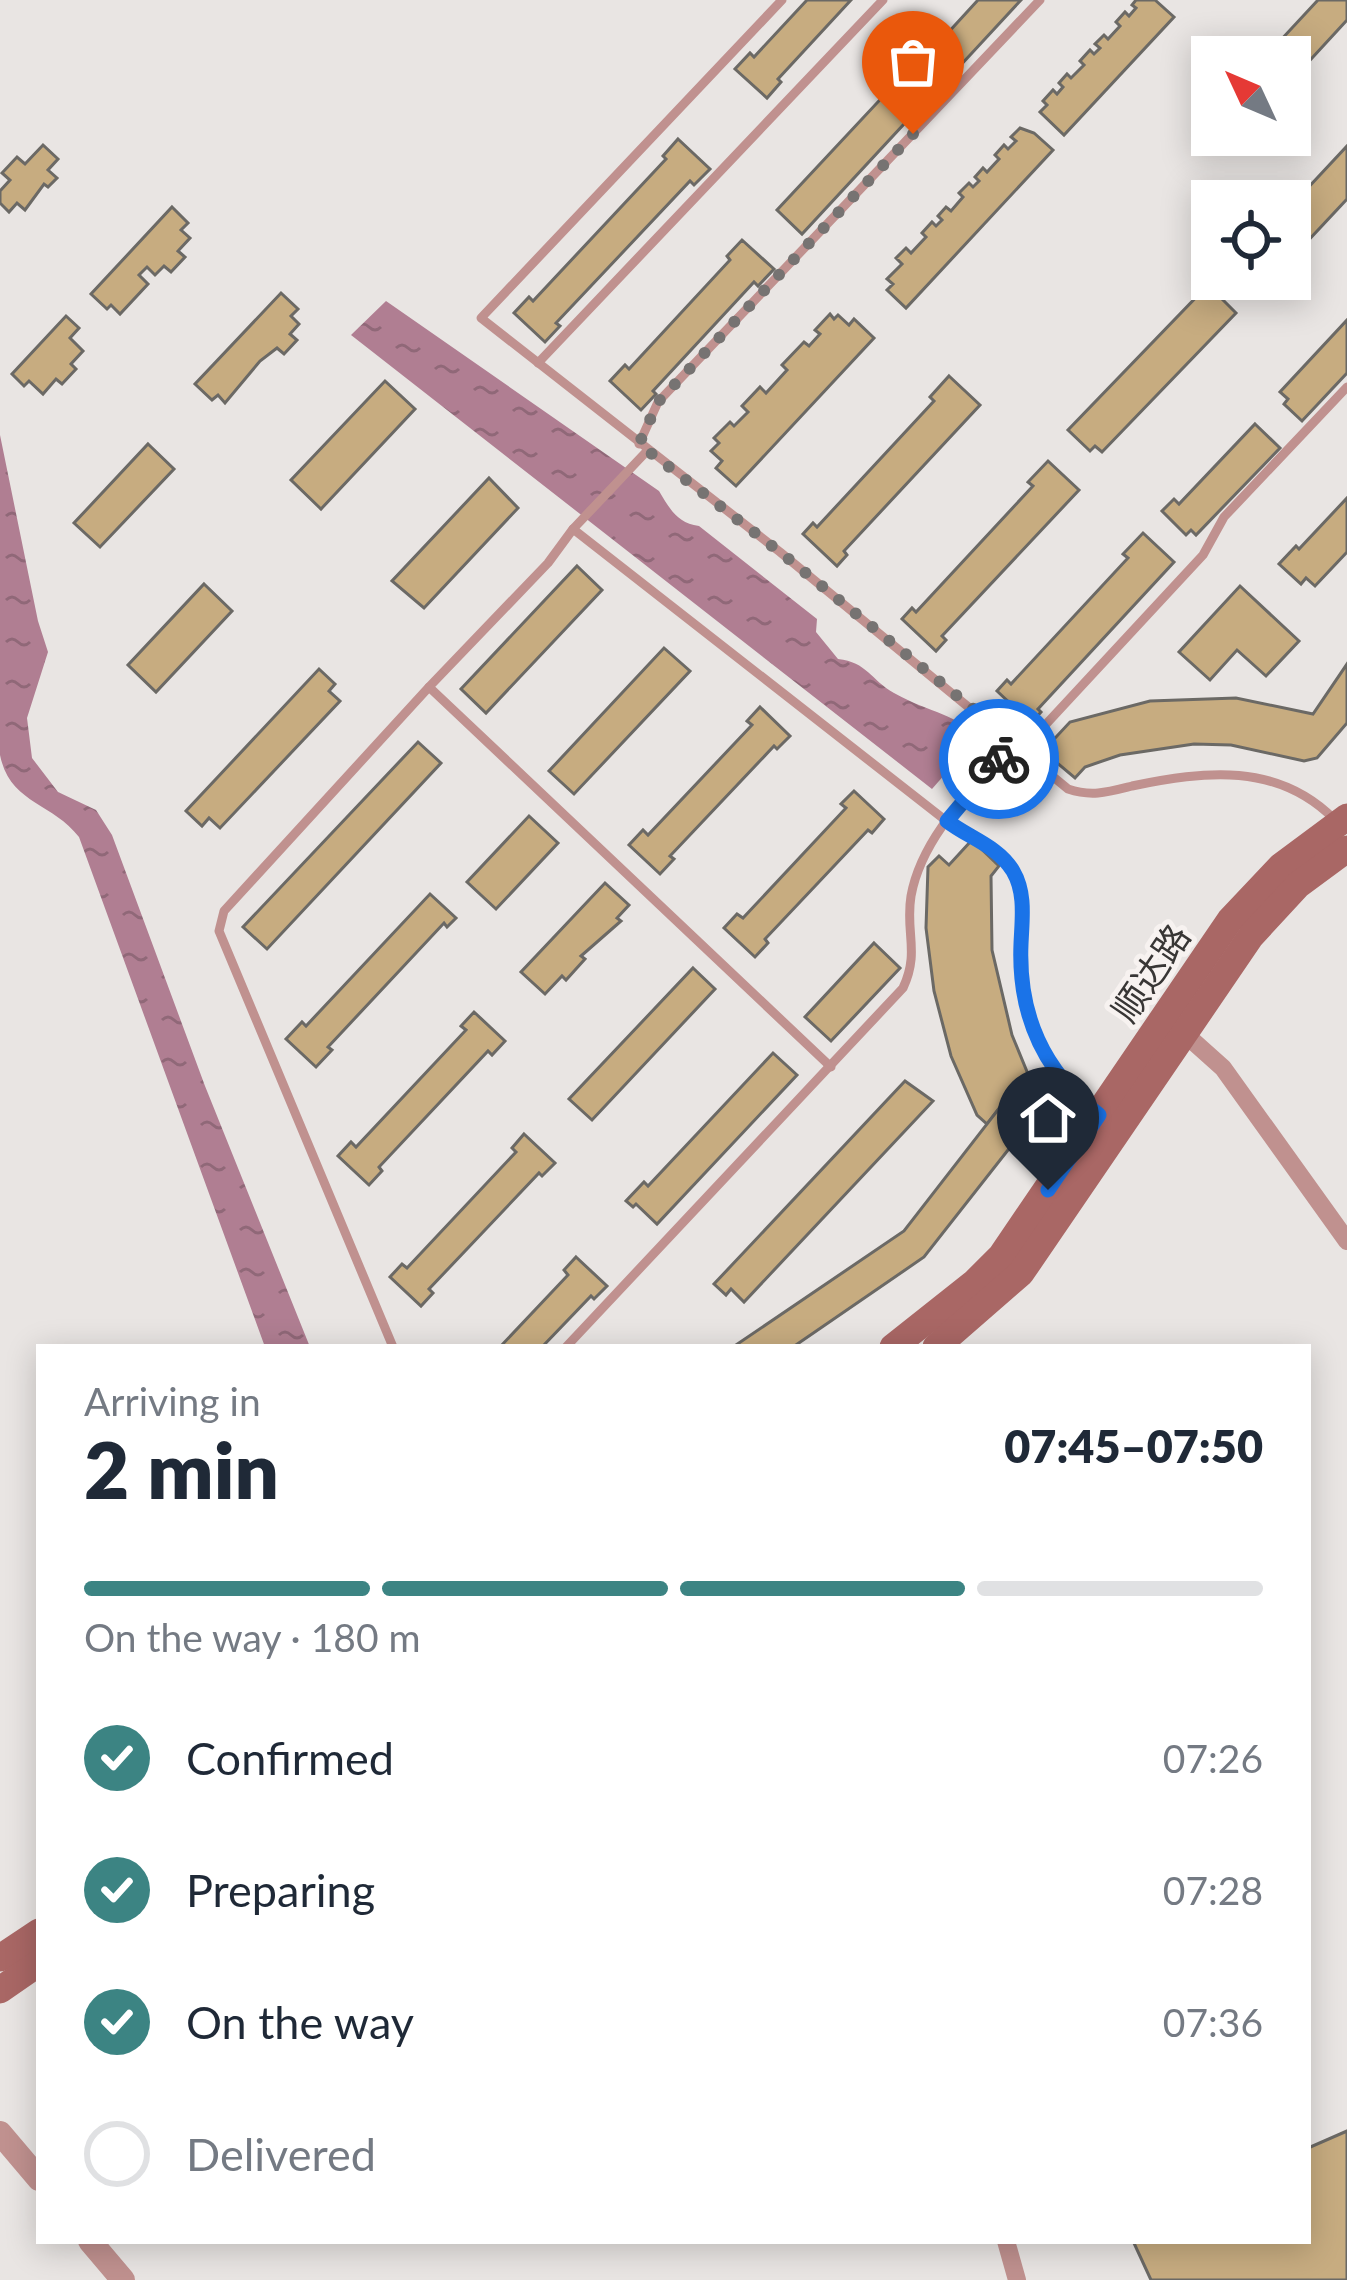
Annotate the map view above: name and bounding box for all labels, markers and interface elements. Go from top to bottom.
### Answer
pin [862,11,964,134]
icon: bag [880,29,946,95]
north arrow [1191,36,1311,156]
map controls [1191,36,1311,300]
button: locate [1191,180,1311,300]
courier [939,699,1059,819]
icon: bike [966,726,1032,792]
street label: 顺达路 [1102,915,1199,1030]
pin [997,1067,1099,1190]
icon: home [1015,1085,1081,1151]
text: Arriving in [84,1378,261,1424]
text: 07:45–07:50 [1004,1419,1263,1473]
text: 2 min [84,1422,279,1516]
text: On the way · 180 m [84,1614,421,1660]
icon: check [84,1725,150,1791]
text: Confirmed [186,1731,394,1785]
text: 07:26 [1163,1735,1263,1781]
icon: check [84,1857,150,1923]
text: Preparing [186,1863,375,1917]
text: 07:28 [1163,1867,1263,1913]
icon: check [84,1989,150,2055]
text: On the way [186,1995,414,2049]
text: 07:36 [1163,1999,1263,2045]
text: Delivered [186,2127,376,2181]

